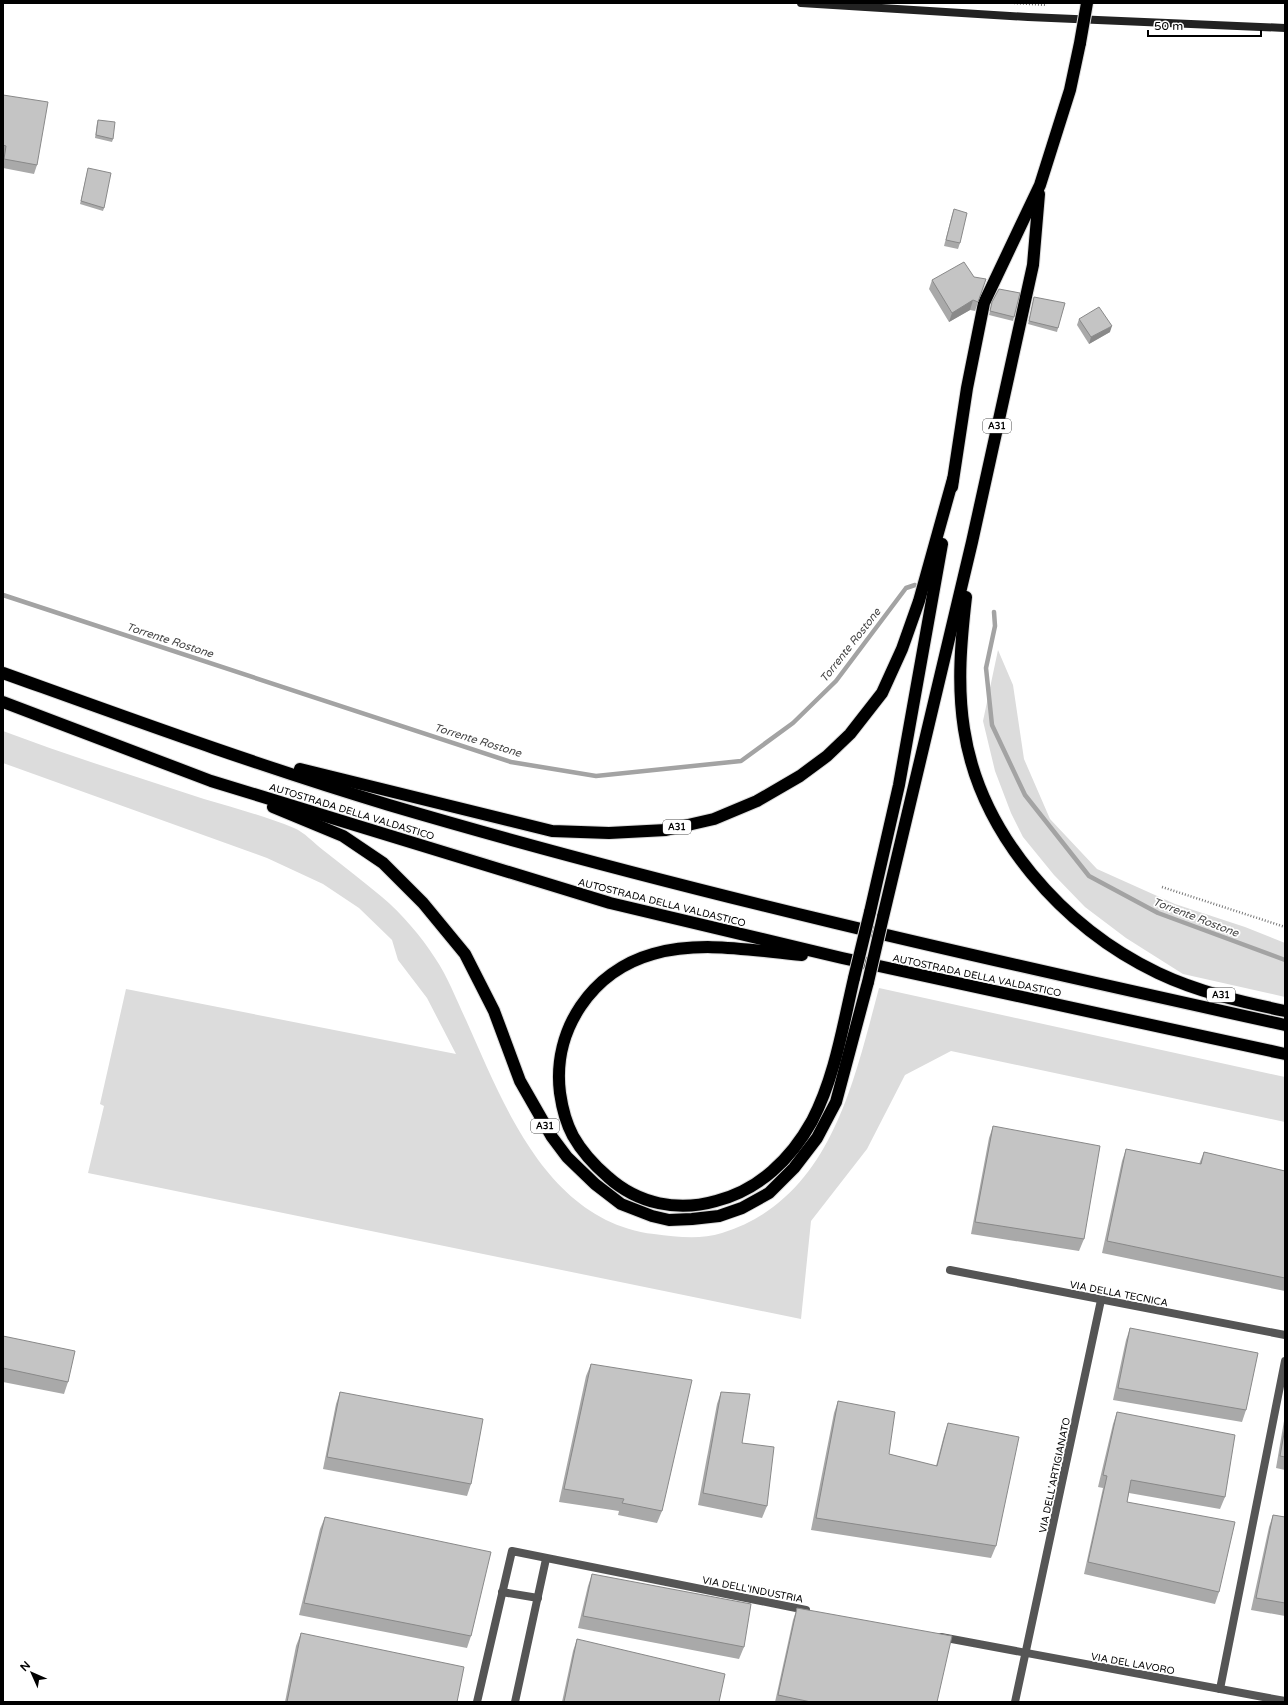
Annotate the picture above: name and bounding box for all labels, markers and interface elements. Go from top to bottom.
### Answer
scale bar [1148,12,1261,38]
text: 50 m [1154,19,1183,33]
road number: A31 [983,419,1011,433]
water label: Torrente Rostone [817,605,884,685]
water label: Torrente Rostone [125,620,216,661]
water label: Torrente Rostone [433,721,524,760]
street label: AUTOSTRADA DELLA VALDASTICO [268,781,436,843]
road number: A31 [663,820,691,834]
street label: AUTOSTRADA DELLA VALDASTICO [577,876,747,930]
water label: Torrente Rostone [1151,895,1241,940]
street label: AUTOSTRADA DELLA VALDASTICO [891,952,1062,1000]
road number: A31 [1207,988,1235,1002]
road number: A31 [531,1119,559,1133]
street label: VIA DELLA TECNICA [1069,1279,1169,1309]
street label: VIA DELL'ARTIGIANATO [1037,1416,1073,1534]
street label: VIA DELL'INDUSTRIA [701,1574,804,1606]
street label: VIA DEL LAVORO [1090,1651,1176,1677]
north arrow [12,1653,52,1693]
text: N [18,1659,33,1674]

